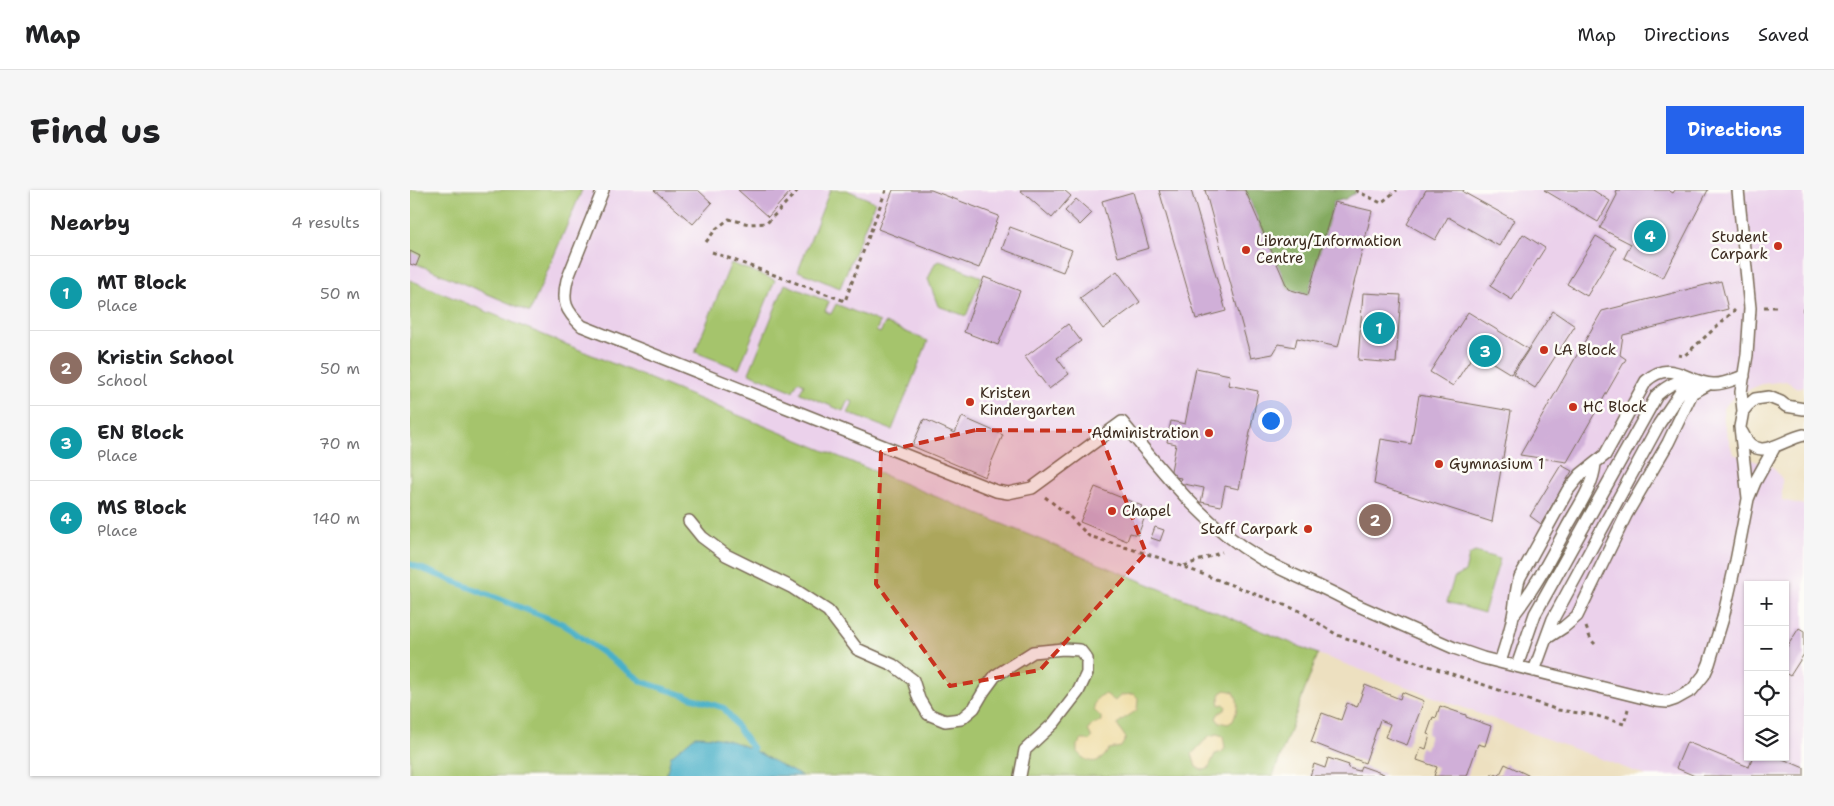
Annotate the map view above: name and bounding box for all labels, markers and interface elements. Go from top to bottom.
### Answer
text: Map [25,19,81,51]
text: Map [1578,23,1616,47]
text: Directions [1644,23,1730,47]
text: Saved [1758,23,1809,47]
button: Directions [1666,106,1804,154]
text: Find us [30,107,161,154]
text: Nearby [50,209,130,237]
text: 4 results [291,212,360,233]
pin: 4 [1634,217,1666,255]
place label: Student Carpark [1710,227,1768,264]
place label: Library/Information Centre [1256,231,1402,268]
marker: Student Carpark [1772,240,1784,252]
marker: Library/Information Centre [1240,244,1252,256]
text: MT Block [97,270,187,295]
text: 1 [62,283,70,304]
text: 50 m [320,283,360,304]
text: Place [97,295,138,316]
pin: 1 [1363,309,1395,347]
pin: 3 [1469,332,1501,370]
place label: LA Block [1554,340,1616,360]
marker: LA Block [1538,344,1550,356]
text: Kristin School [97,345,234,370]
text: 2 [60,358,72,379]
text: 50 m [320,358,360,379]
text: School [97,370,147,391]
place label: Kristen Kindergarten [980,383,1075,420]
marker: Kristen Kindergarten [964,396,976,408]
place label: HC Block [1583,397,1647,417]
marker: HC Block [1567,401,1579,413]
your location [1258,408,1284,434]
text: EN Block [97,420,184,445]
place label: Administration [1092,423,1199,443]
marker: Administration [1203,427,1215,439]
text: 3 [60,433,72,454]
text: 70 m [319,433,360,454]
text: Place [97,445,138,466]
place label: Gymnasium 1 [1449,454,1544,474]
marker: Gymnasium 1 [1433,458,1445,470]
text: MS Block [97,495,187,520]
place label: Chapel [1122,501,1171,521]
pin: 2 [1359,501,1391,539]
marker: Chapel [1106,505,1118,517]
text: 4 [60,508,72,529]
text: 140 m [313,508,360,529]
place label: Staff Carpark [1200,519,1298,539]
text: Place [97,520,138,541]
marker: Staff Carpark [1302,523,1314,535]
map controls [1744,581,1789,761]
button: + [1744,581,1789,626]
button: − [1744,626,1789,671]
button: locate [1744,671,1789,716]
button: layers [1744,716,1789,761]

